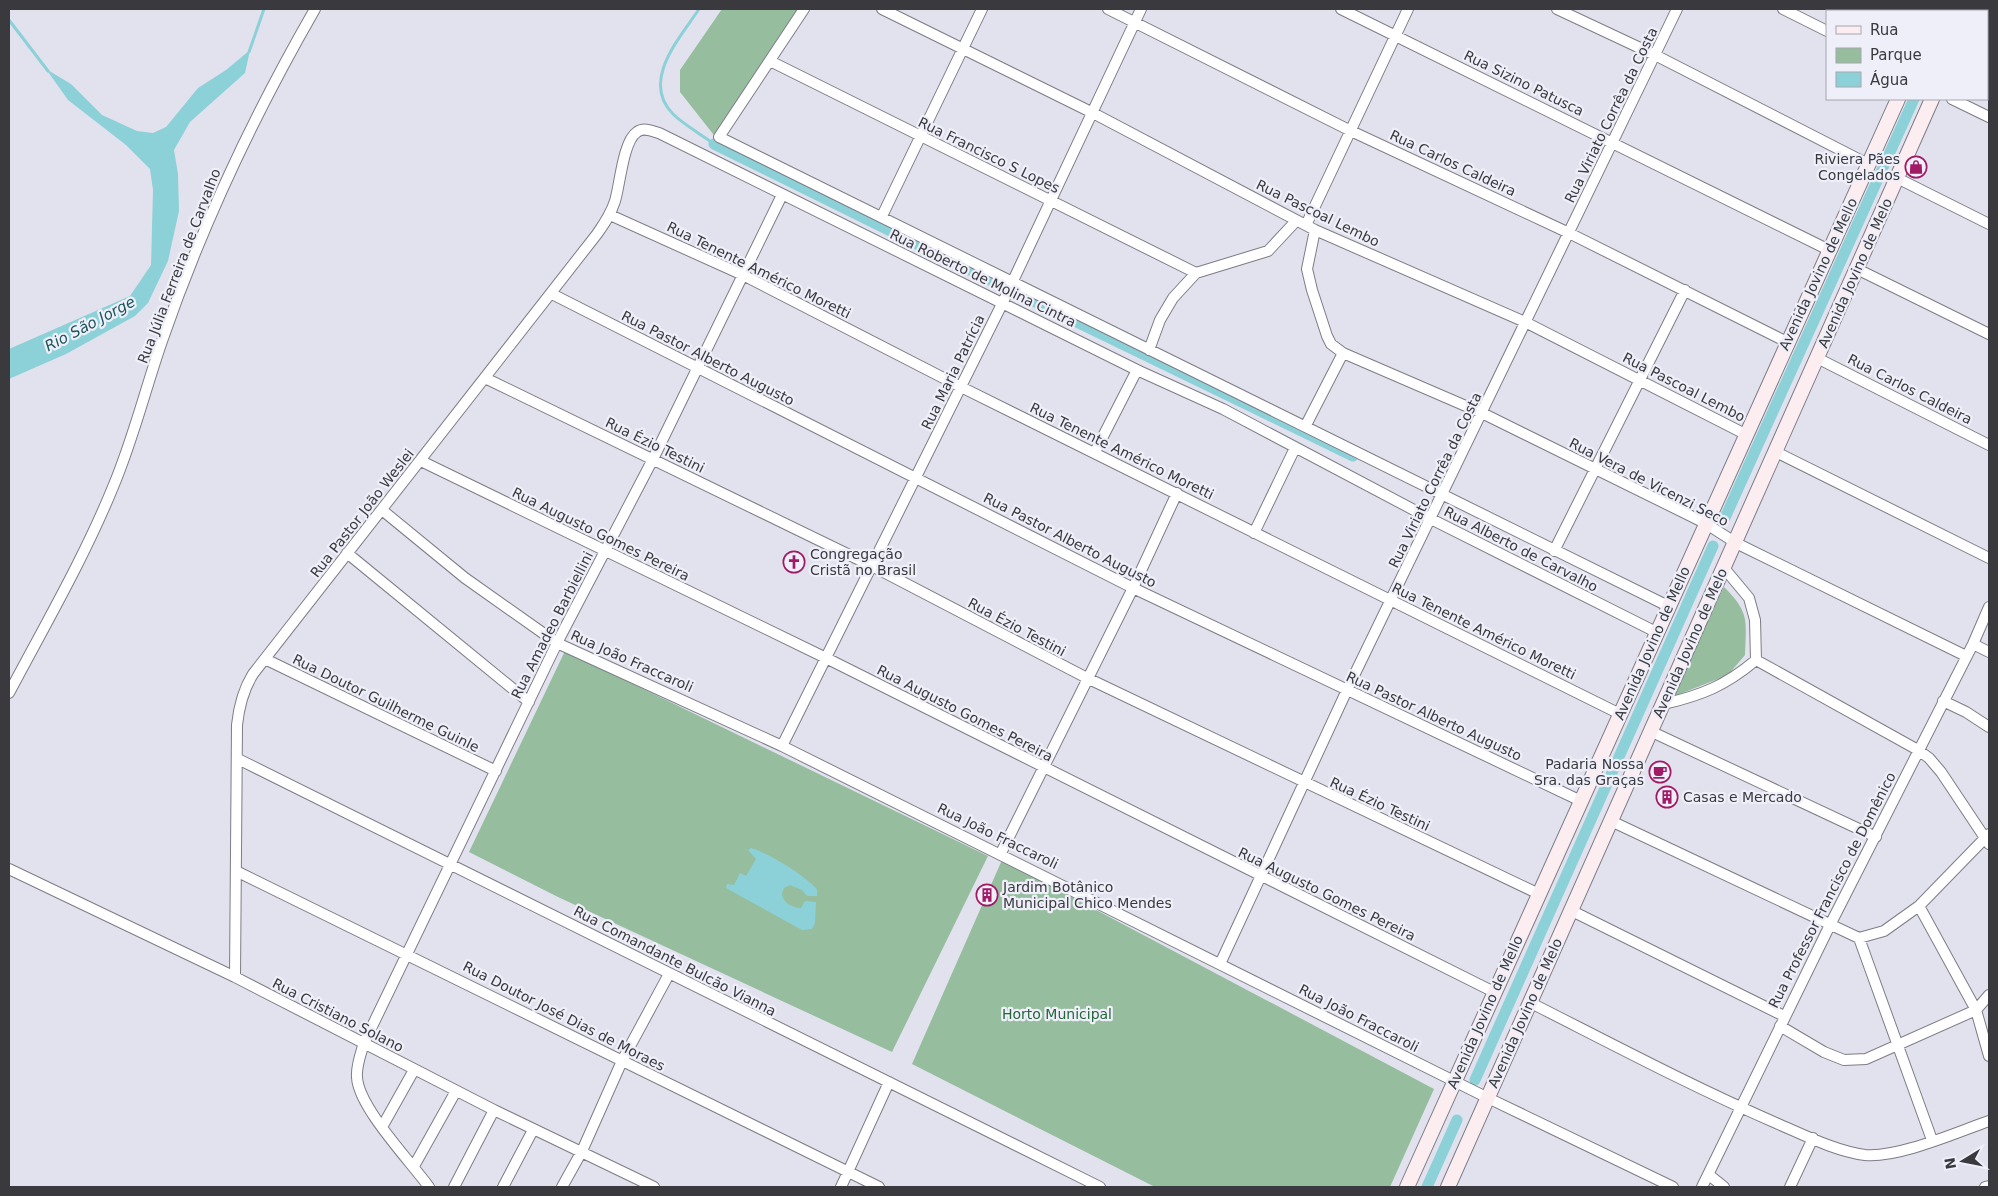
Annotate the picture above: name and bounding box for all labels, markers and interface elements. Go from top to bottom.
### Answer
legend [1826,10,1988,100]
text: Rua [1870,21,1898,39]
street label: Rua Viriato Corrêa da Costa [1561,25,1661,205]
text: Parque [1870,46,1922,64]
street label: Rua Sizino Patusca [1462,47,1586,119]
text: Água [1870,70,1908,89]
street label: Rua Francisco S Lopes [916,114,1062,196]
street label: Rua Carlos Caldeira [1387,127,1519,199]
place label: Riviera Pães Congelados [1815,151,1900,183]
shop icon: Riviera Pães Congelados [1904,155,1928,179]
street label: Rua Júlia Ferreira de Carvalho [134,166,224,366]
street label: Rua Pascoal Lembo [1254,176,1382,250]
street label: Avenida Jovino de Mello [1776,195,1860,353]
street label: Avenida Jovino de Melo [1815,196,1895,350]
street label: Rua Tenente Américo Moretti [665,218,853,322]
street label: Rua Roberto de Molina Cintra [887,226,1079,330]
water label: Rio São Jorge [42,293,138,355]
street label: Rua Pastor Alberto Augusto [619,307,797,409]
street label: Rua Maria Patrícia [918,312,988,432]
street label: Rua Pascoal Lembo [1620,349,1748,425]
street label: Rua Carlos Caldeira [1845,351,1975,427]
street label: Rua Viriato Corrêa da Costa [1385,390,1485,570]
street label: Rua Tenente Américo Moretti [1028,399,1216,503]
street label: Rua Ézio Testini [603,414,707,476]
street label: Rua Vera de Vicenzi Seco [1567,435,1731,529]
street label: Rua Pastor João Weslei [307,446,417,580]
street label: Rua Augusto Gomes Pereira [510,484,692,584]
street label: Rua Pastor Alberto Augusto [981,489,1159,591]
street label: Rua Alberto de Carvalho [1441,503,1601,595]
place label: Congregação Cristã no Brasil [810,546,916,578]
street label: Rua Amadeo Barbiellini [508,549,596,701]
church icon: Congregação Cristã no Brasil [782,550,806,574]
street label: Avenida Jovino de Mello [1611,564,1693,722]
street label: Avenida Jovino de Melo [1650,566,1730,720]
street label: Rua Tenente Américo Moretti [1390,579,1578,683]
street label: Rua Ézio Testini [965,595,1069,659]
street label: Rua João Fraccaroli [568,627,696,695]
street label: Rua Doutor Guilherme Guinle [290,651,482,755]
street label: Rua Augusto Gomes Pereira [874,662,1056,764]
street label: Rua Pastor Alberto Augusto [1344,668,1524,764]
place label: Padaria Nossa Sra. das Graças [1534,756,1644,788]
cafe icon: Padaria Nossa Sra. das Graças [1648,760,1672,784]
street label: Rua Professor Francisco de Domênico [1765,769,1899,1011]
street label: Rua Ézio Testini [1328,774,1432,834]
building icon: Casas e Mercado [1655,785,1679,809]
place label: Casas e Mercado [1683,789,1802,805]
street label: Rua João Fraccaroli [935,800,1061,872]
street label: Rua Augusto Gomes Pereira [1236,844,1418,944]
place label: Jardim Botânico Municipal Chico Mendes [1002,879,1172,911]
building icon: Jardim Botânico Municipal Chico Mendes [975,883,999,907]
street label: Rua Comandante Bulcão Vianna [571,903,779,1019]
street label: Avenida Jovino de Mello [1444,933,1526,1091]
street label: Avenida Jovino de Melo [1485,936,1565,1090]
street label: Rua Doutor José Dias de Moraes [460,958,668,1074]
street label: Rua Cristiano Solano [270,975,406,1055]
street label: Rua João Fraccaroli [1296,981,1422,1055]
park label: Horto Municipal [1002,1006,1112,1022]
north arrow [1938,1136,1988,1186]
text: N [1941,1156,1959,1170]

